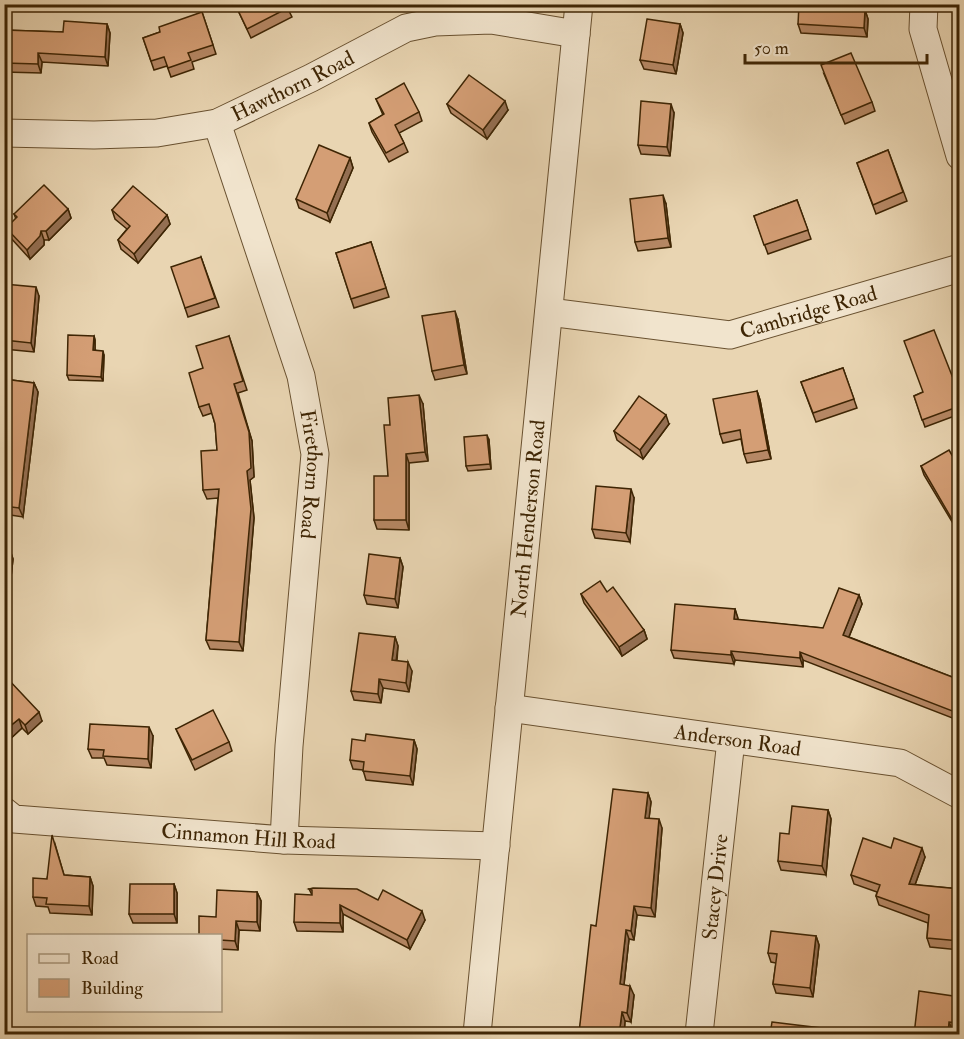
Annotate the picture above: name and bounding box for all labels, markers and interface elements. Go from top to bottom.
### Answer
scale bar [745,27,926,65]
text: 50 m [754,37,789,60]
street label: Hawthorn Road [227,44,359,128]
street label: Cambridge Road [737,280,881,345]
street label: Firethorn Road [293,408,328,541]
street label: North Henderson Road [505,418,552,619]
street label: Anderson Road [672,718,803,763]
street label: Cinnamon Hill Road [160,818,337,855]
street label: Stacey Drive [696,832,735,941]
legend [27,934,222,1012]
text: Road [81,947,119,970]
text: Building [81,977,144,1000]

